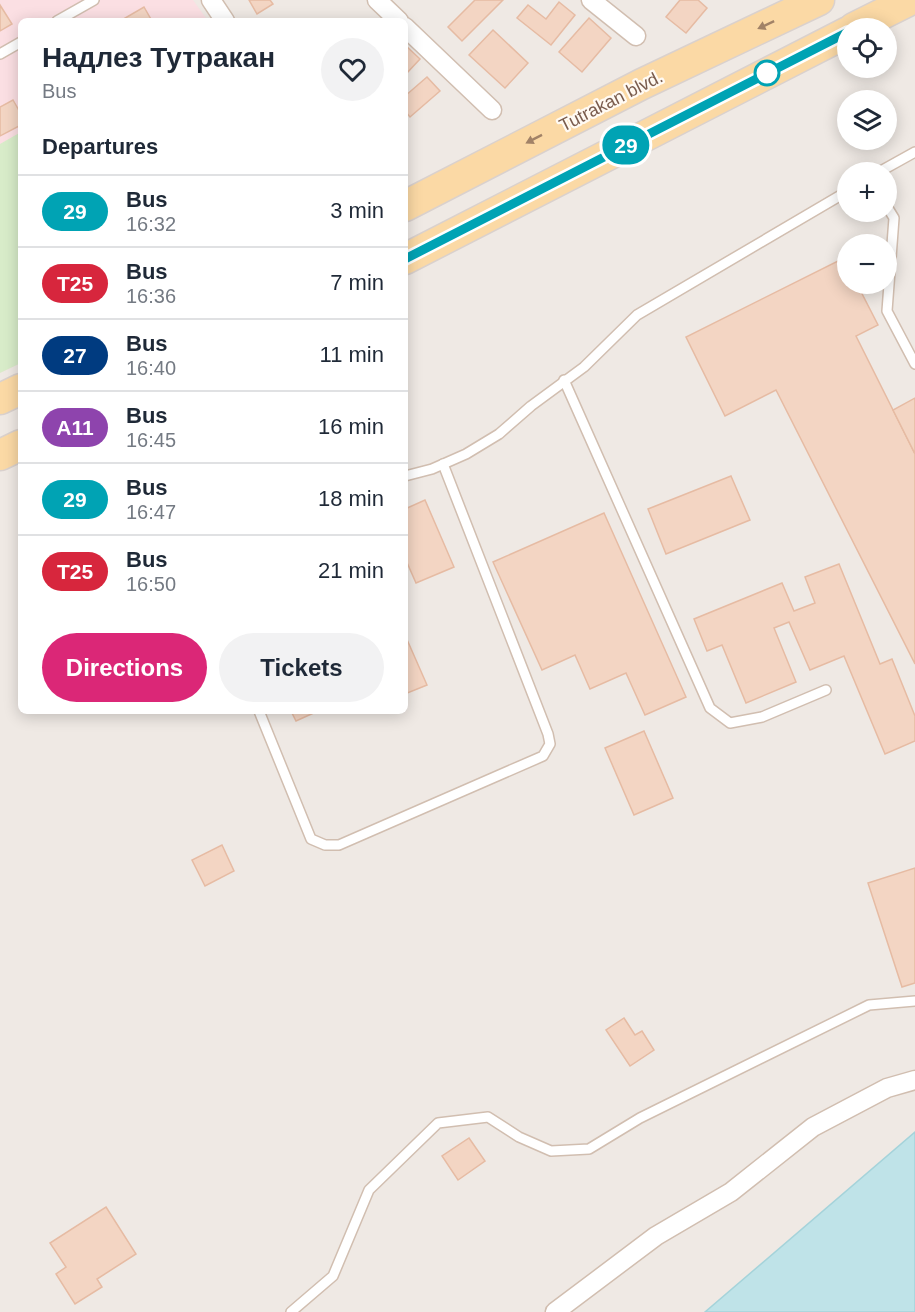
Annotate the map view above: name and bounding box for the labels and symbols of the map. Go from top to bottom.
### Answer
one-way arrow [757,21,774,30]
unlabelled marker [754,60,780,86]
street label: Tutrakan blvd. [556,66,666,136]
line badge: 29 [599,126,653,164]
one-way arrow [526,135,543,144]

